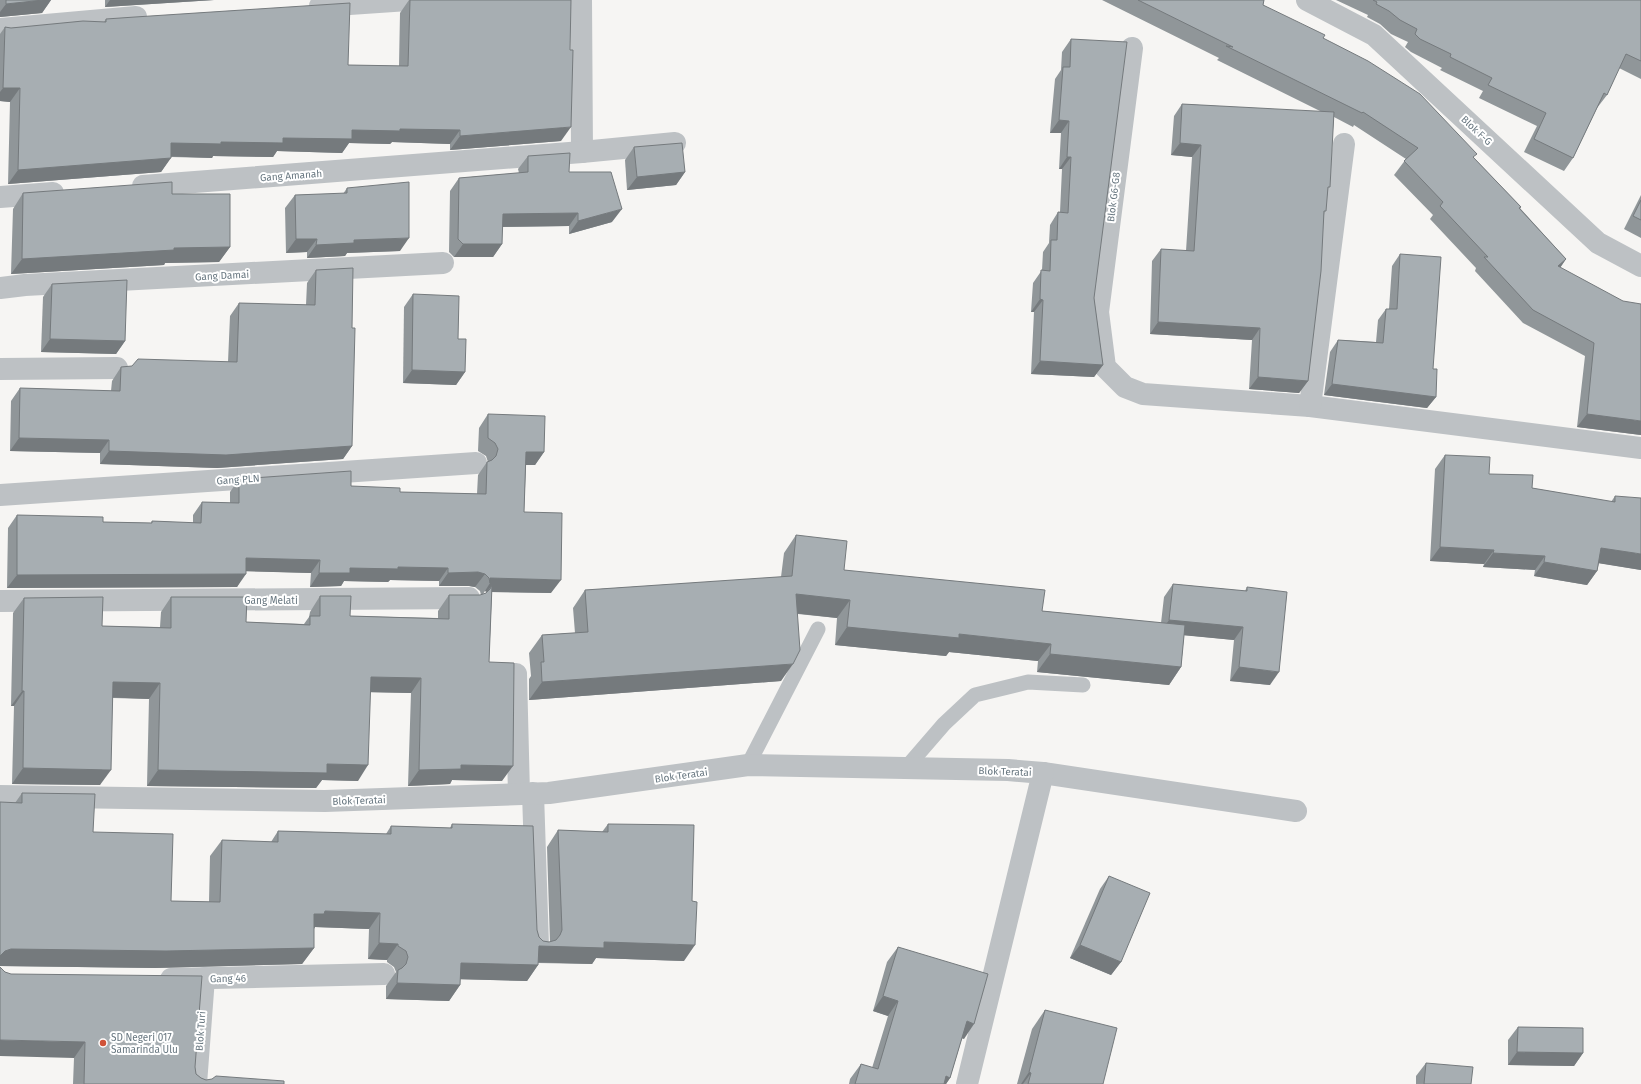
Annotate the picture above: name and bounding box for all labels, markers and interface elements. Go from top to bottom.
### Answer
street label: Blok F-G [1458,113,1494,148]
street label: Gang Amanah [260,168,323,184]
street label: Blok G6-G8 [1105,171,1123,223]
street label: Gang Damai [195,269,250,283]
street label: Gang PLN [216,473,260,487]
street label: Gang Melati [244,595,298,607]
street label: Blok Teratai [978,765,1032,779]
street label: Blok Teratai [654,766,709,786]
street label: Blok Teratai [332,794,386,808]
street label: Gang 46 [210,973,246,985]
street label: Blok Turi [194,1011,208,1051]
place label: SD Negeri 017 Samarinda Ulu [111,1032,178,1056]
marker: SD Negeri 017 Samarinda Ulu [98,1038,108,1048]

